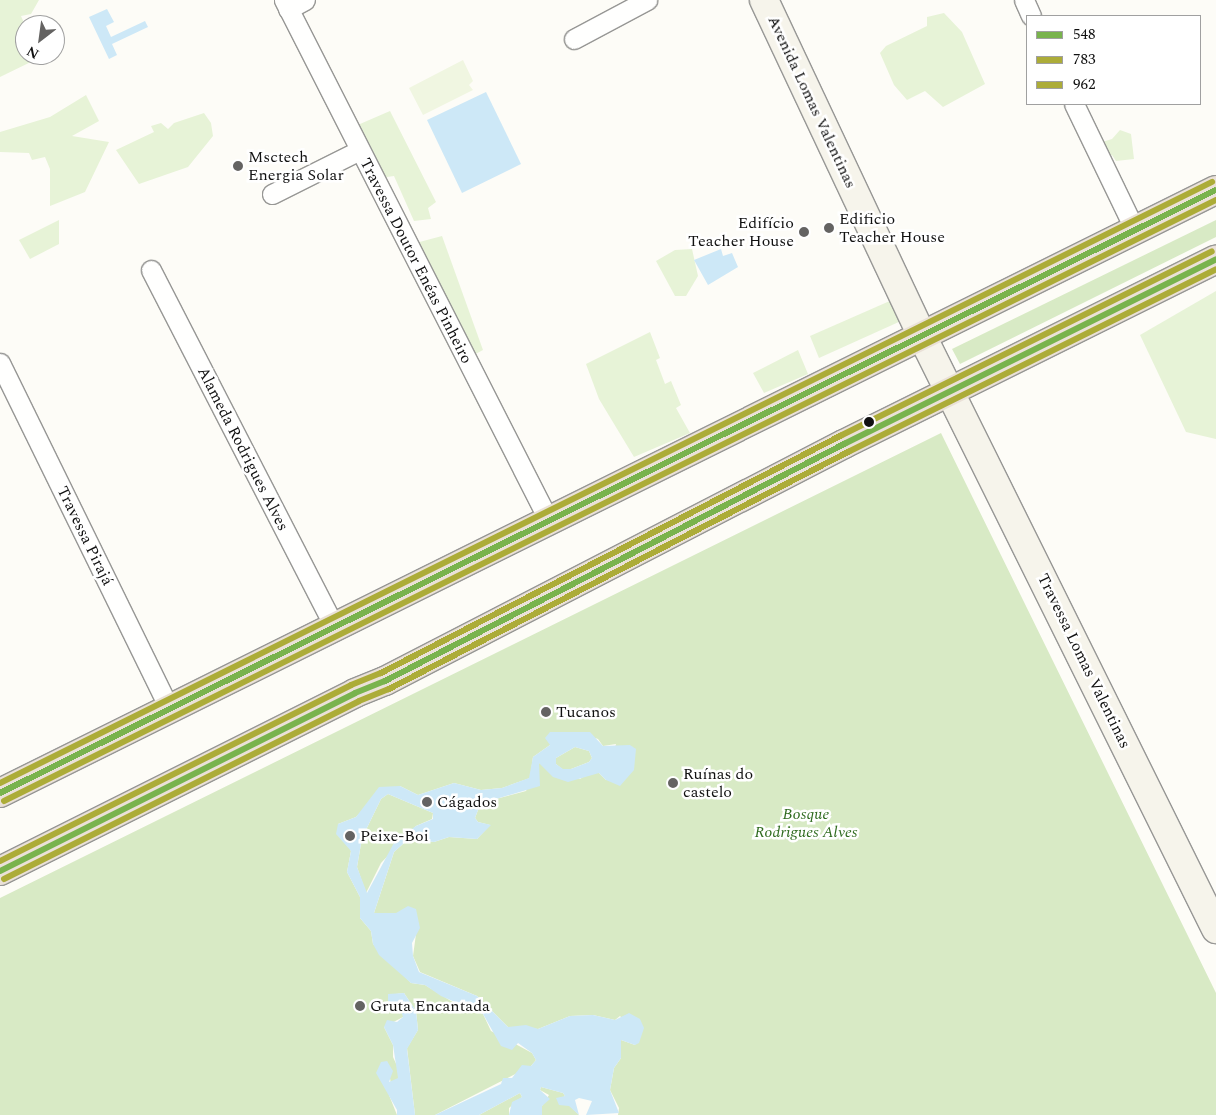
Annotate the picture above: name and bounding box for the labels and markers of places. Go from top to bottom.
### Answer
place label: Msctech Energia Solar [248,147,344,185]
marker: Msctech Energia Solar [232,160,244,172]
place label: Edificio Teacher House [839,209,945,247]
place label: Edifício Teacher House [688,213,794,251]
marker: Edificio Teacher House [823,222,835,234]
marker: Edifício Teacher House [798,226,810,238]
unlabelled marker [864,417,874,427]
place label: Tucanos [556,702,616,722]
marker: Tucanos [540,706,552,718]
place label: Ruínas do castelo [683,764,753,802]
marker: Ruínas do castelo [667,777,679,789]
place label: Cágados [437,792,497,812]
marker: Cágados [421,796,433,808]
place label: Peixe-Boi [360,826,429,846]
marker: Peixe-Boi [344,830,356,842]
place label: Gruta Encantada [370,996,490,1016]
marker: Gruta Encantada [354,1000,366,1012]

